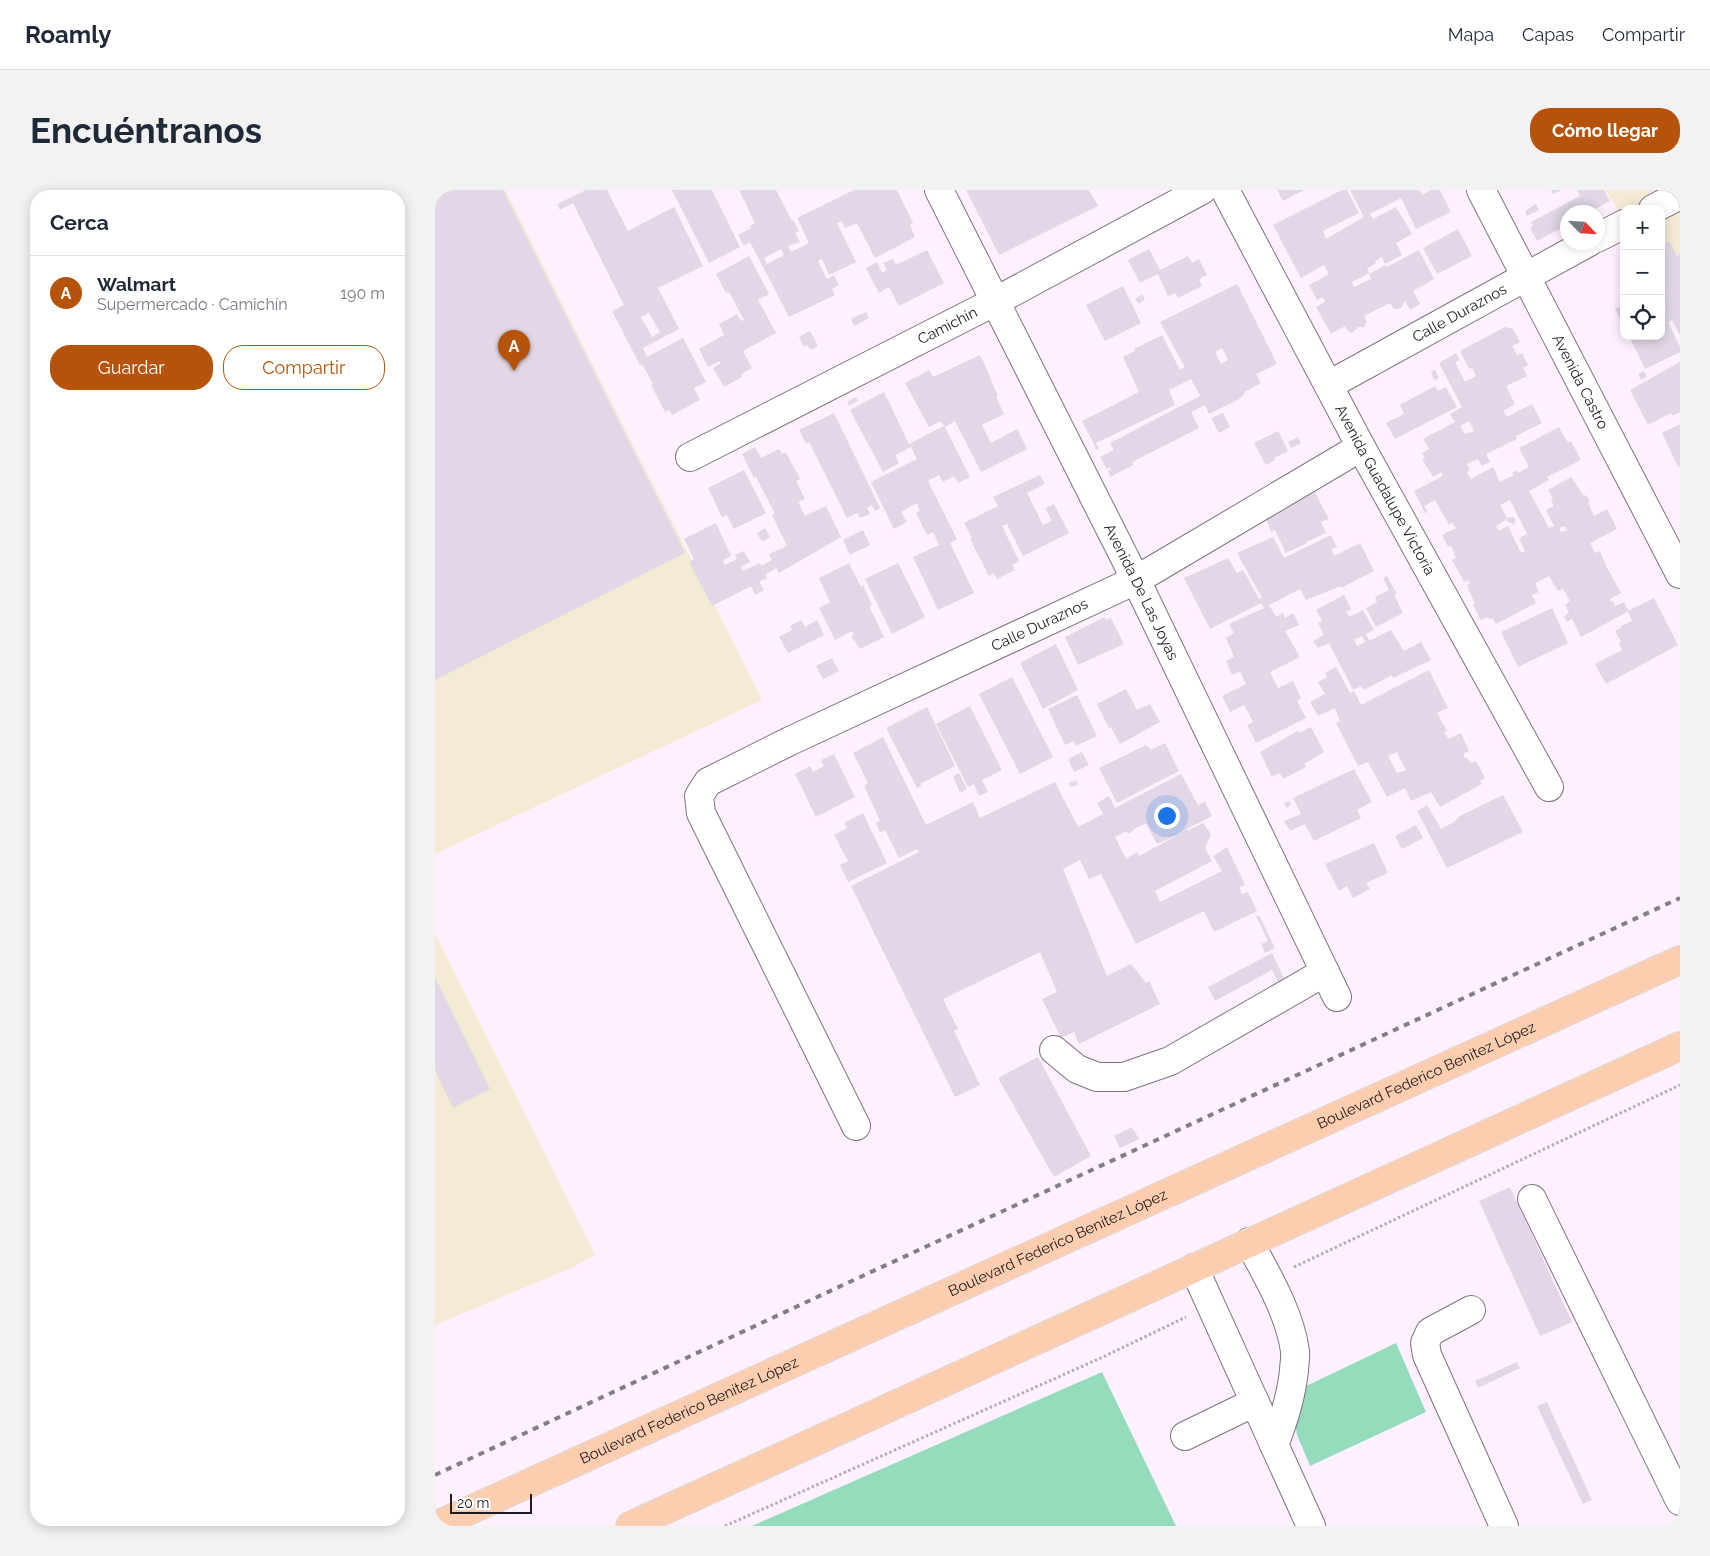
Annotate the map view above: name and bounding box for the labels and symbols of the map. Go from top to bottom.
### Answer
north arrow [1560,205,1605,250]
street label: Calle Duraznos [1409,280,1510,346]
street label: Camichín [915,303,980,348]
pin: A [498,330,530,371]
street label: Avenida Castro [1548,331,1612,432]
street label: Avenida Guadalupe Victoria [1331,402,1439,578]
street label: Avenida De Las Joyas [1100,521,1182,663]
street label: Calle Duraznos [988,595,1091,655]
your location [1154,803,1180,829]
street label: Boulevard Federico Benítez López [1314,1018,1538,1133]
street label: Boulevard Federico Benítez López [946,1185,1170,1300]
street label: Boulevard Federico Benítez López [577,1353,801,1468]
scale bar [450,1491,533,1514]

